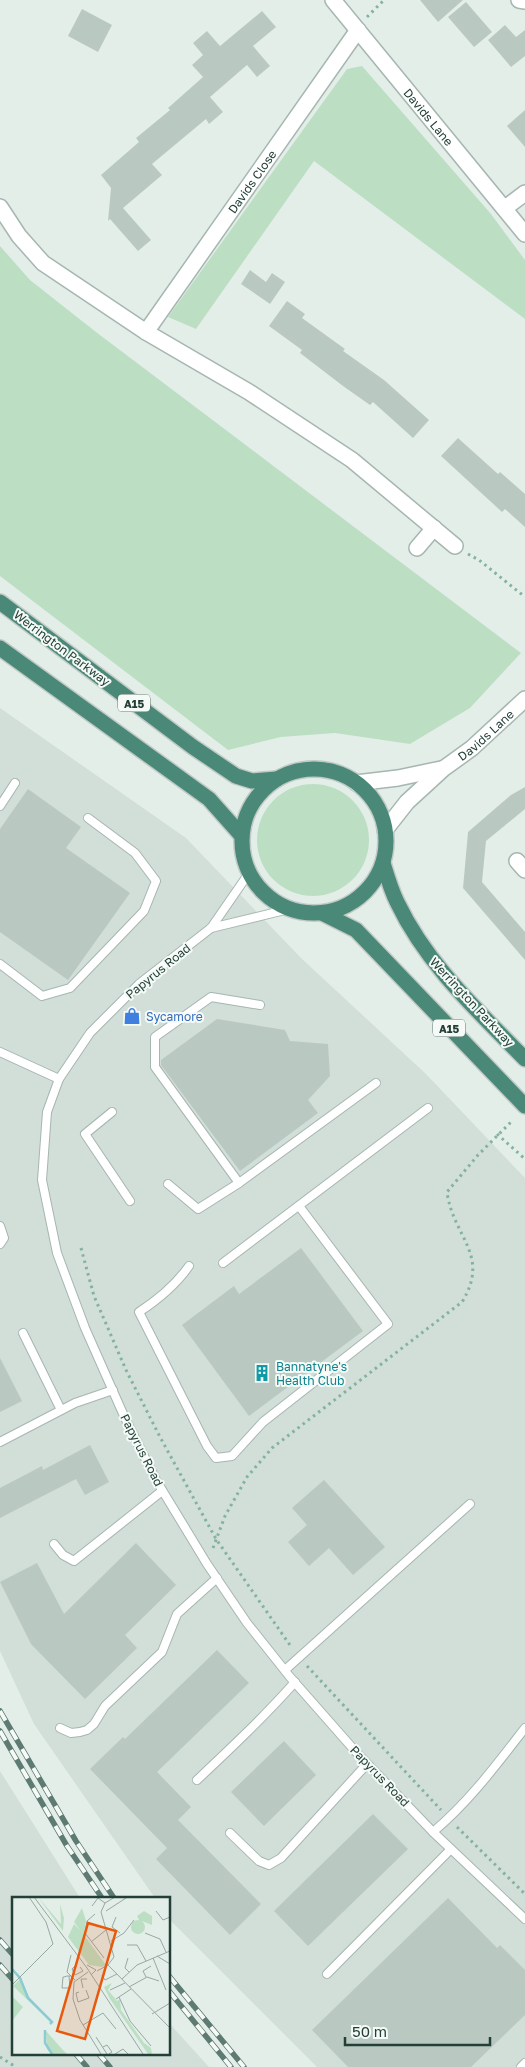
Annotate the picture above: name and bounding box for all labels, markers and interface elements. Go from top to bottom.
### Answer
street label: Davids Lane [401,85,457,148]
street label: Davids Close [224,147,279,216]
street label: Werrington Parkway [11,607,113,689]
road number: A15 [118,694,150,711]
street label: Davids Lane [455,706,517,764]
street label: Papyrus Road [123,940,193,1002]
street label: Werrington Parkway [427,954,517,1050]
shop icon: Sycamore [122,1006,142,1026]
place label: Sycamore [146,1009,203,1024]
road number: A15 [433,1020,465,1036]
place label: Bannatyne's Health Club [276,1359,347,1388]
building icon: Bannatyne's Health Club [252,1363,272,1383]
street label: Papyrus Road [117,1411,167,1489]
street label: Papyrus Road [347,1742,413,1810]
inset map [12,1897,170,2054]
scale bar [345,2014,490,2046]
text: 50 m [352,2022,387,2040]

